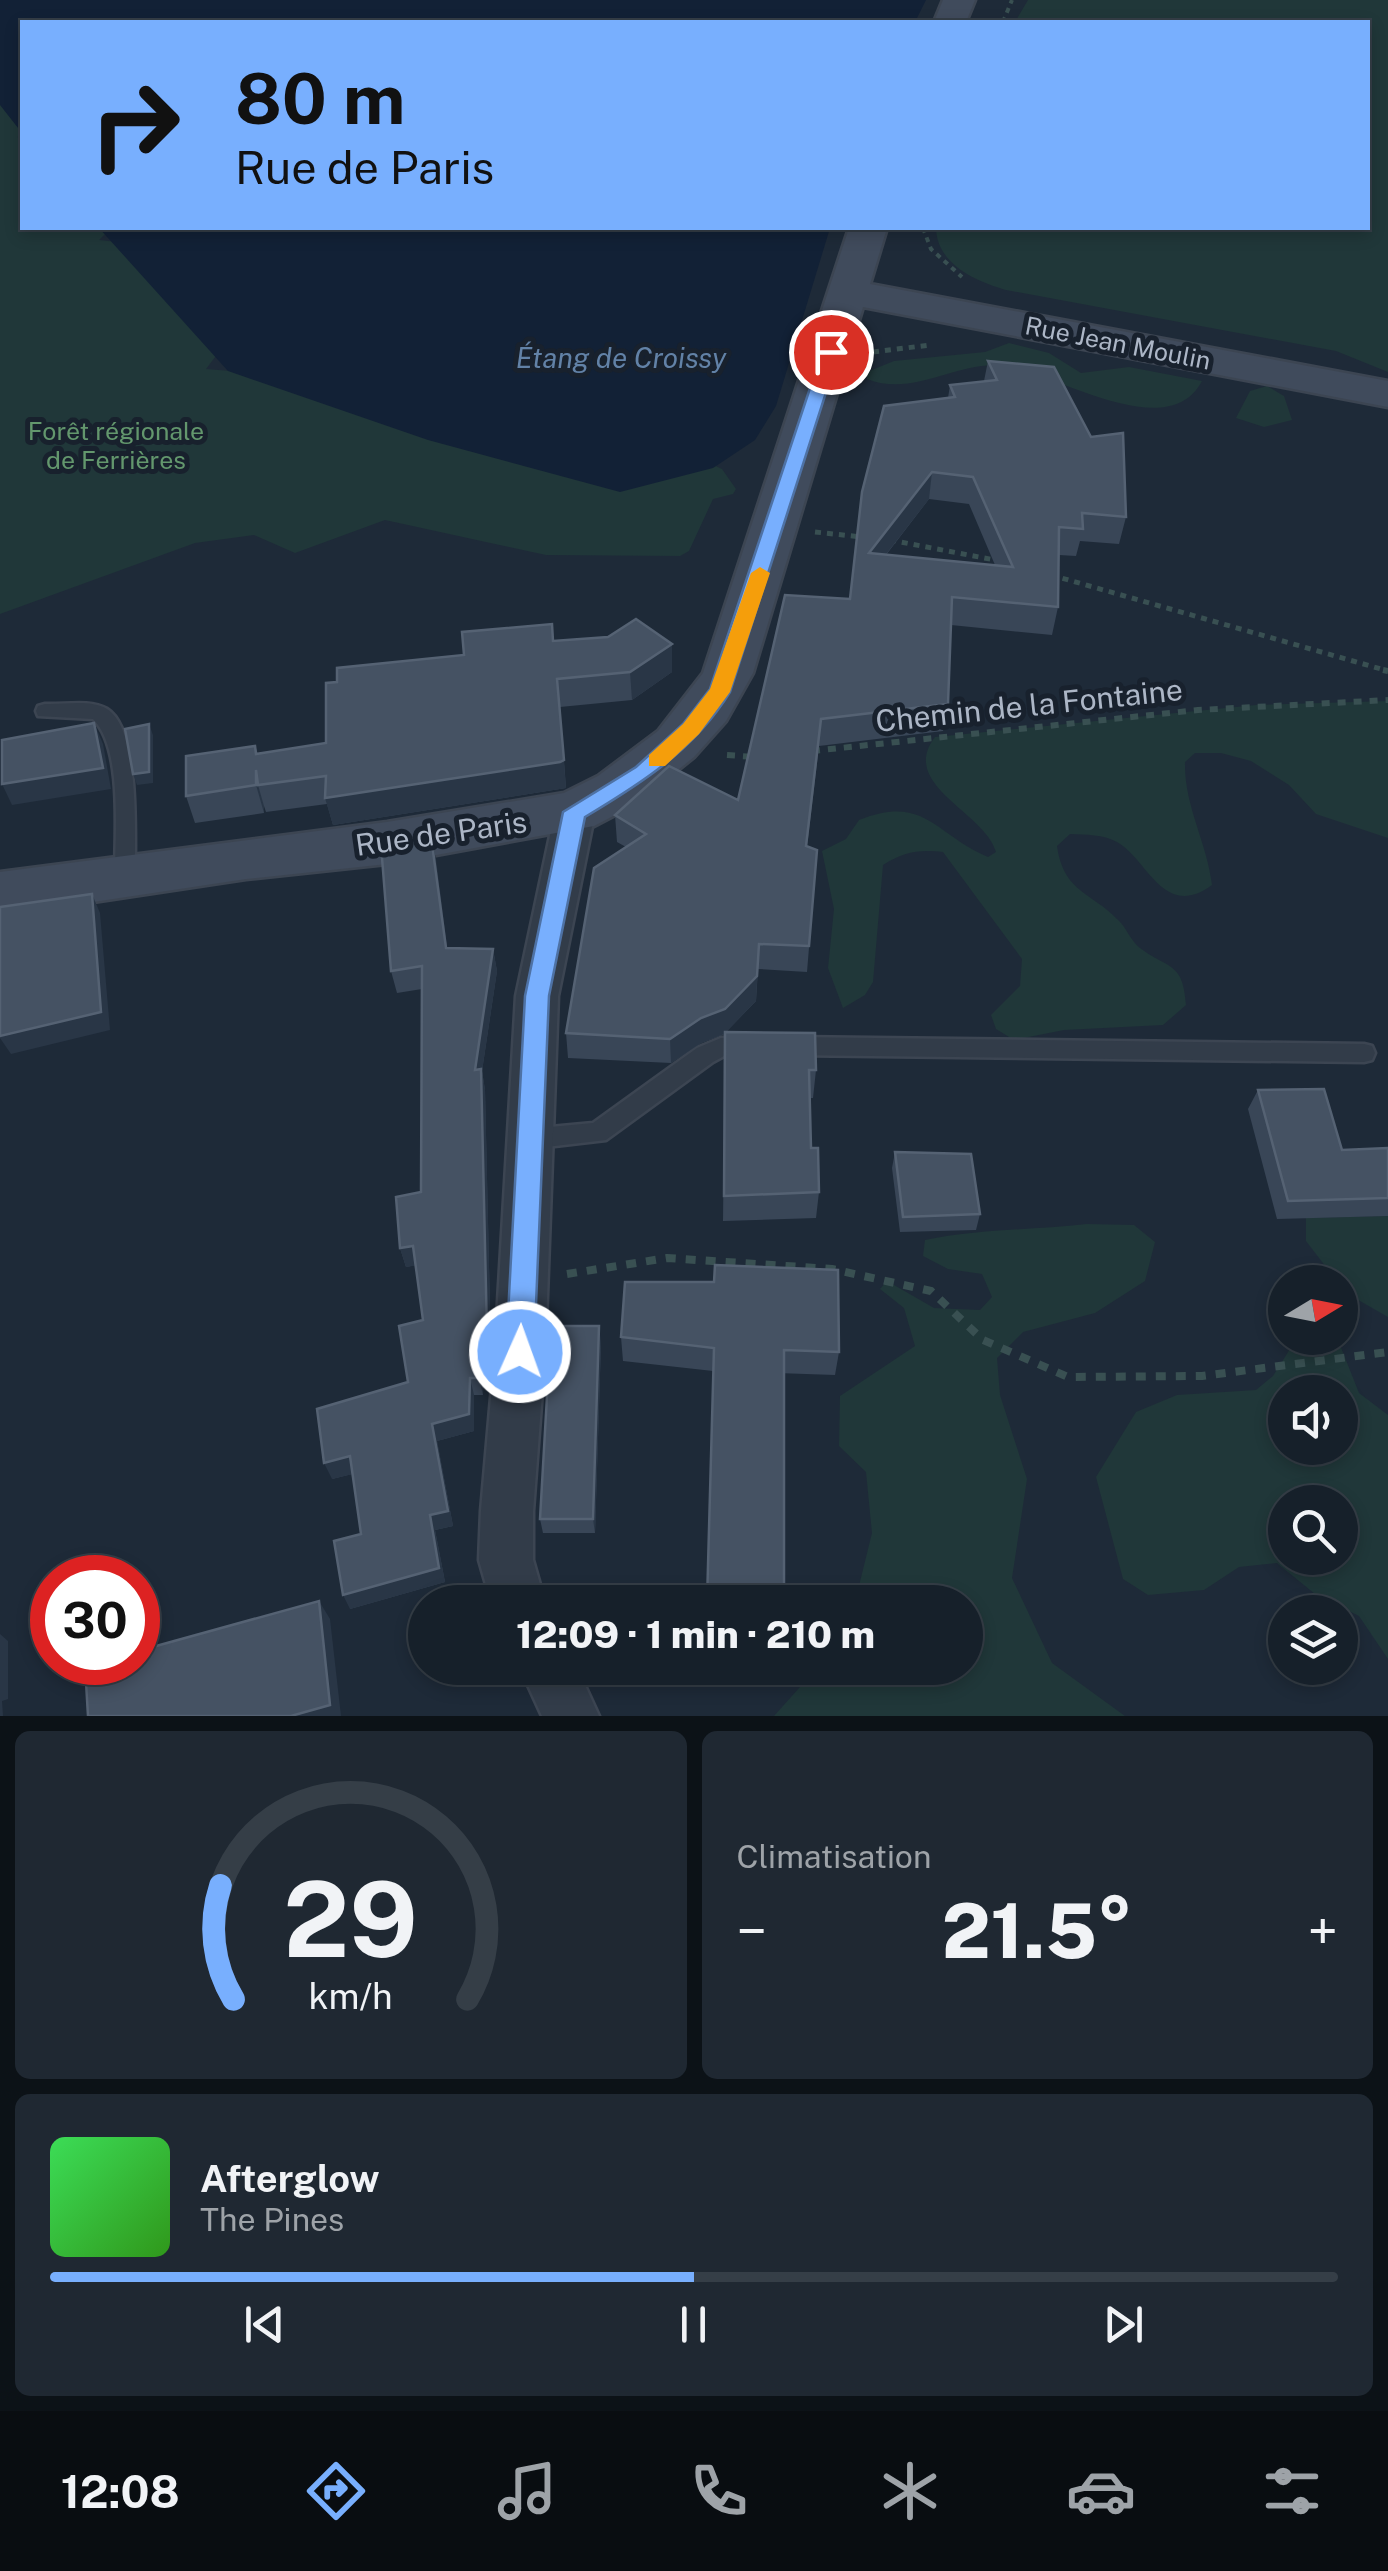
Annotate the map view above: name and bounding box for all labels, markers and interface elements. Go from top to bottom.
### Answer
text: 80 m [235,57,405,140]
icon: right [70,60,200,190]
text: Rue de Paris [235,141,494,194]
pin [789,310,874,395]
street label: Rue Jean Moulin [1023,310,1213,376]
icon: arrive [804,325,859,380]
water label: Étang de Croissy [516,341,727,374]
park label: Forêt régionale de Ferrières [28,416,204,475]
street label: Chemin de la Fontaine [874,671,1184,739]
street label: Rue de Paris [353,803,529,863]
north arrow [1268,1265,1358,1355]
map controls [1268,1265,1358,1685]
position arrow [468,1300,572,1404]
button: sound [1268,1375,1358,1465]
button: search [1268,1485,1358,1575]
speed limit sign: 30 [30,1555,160,1685]
button: layers [1268,1595,1358,1685]
text: 12:09 · 1 min · 210 m [516,1612,875,1657]
text: Climatisation [737,1838,931,1875]
text: 29 [283,1858,418,1980]
text: 21.5° [942,1887,1133,1975]
text: − [737,1899,767,1963]
text: + [1308,1899,1338,1963]
text: km/h [309,1975,393,2017]
text: Afterglow [200,2156,380,2201]
text: The Pines [200,2201,344,2238]
icon: previous [237,2297,292,2352]
icon: pause [666,2297,721,2352]
icon: next [1096,2297,1151,2352]
icon: directions [301,2456,371,2526]
icon: music [492,2456,562,2526]
icon: phone [684,2456,754,2526]
icon: climate [875,2456,945,2526]
icon: car [1066,2456,1136,2526]
icon: filters [1257,2456,1327,2526]
text: 12:08 [61,2465,180,2518]

